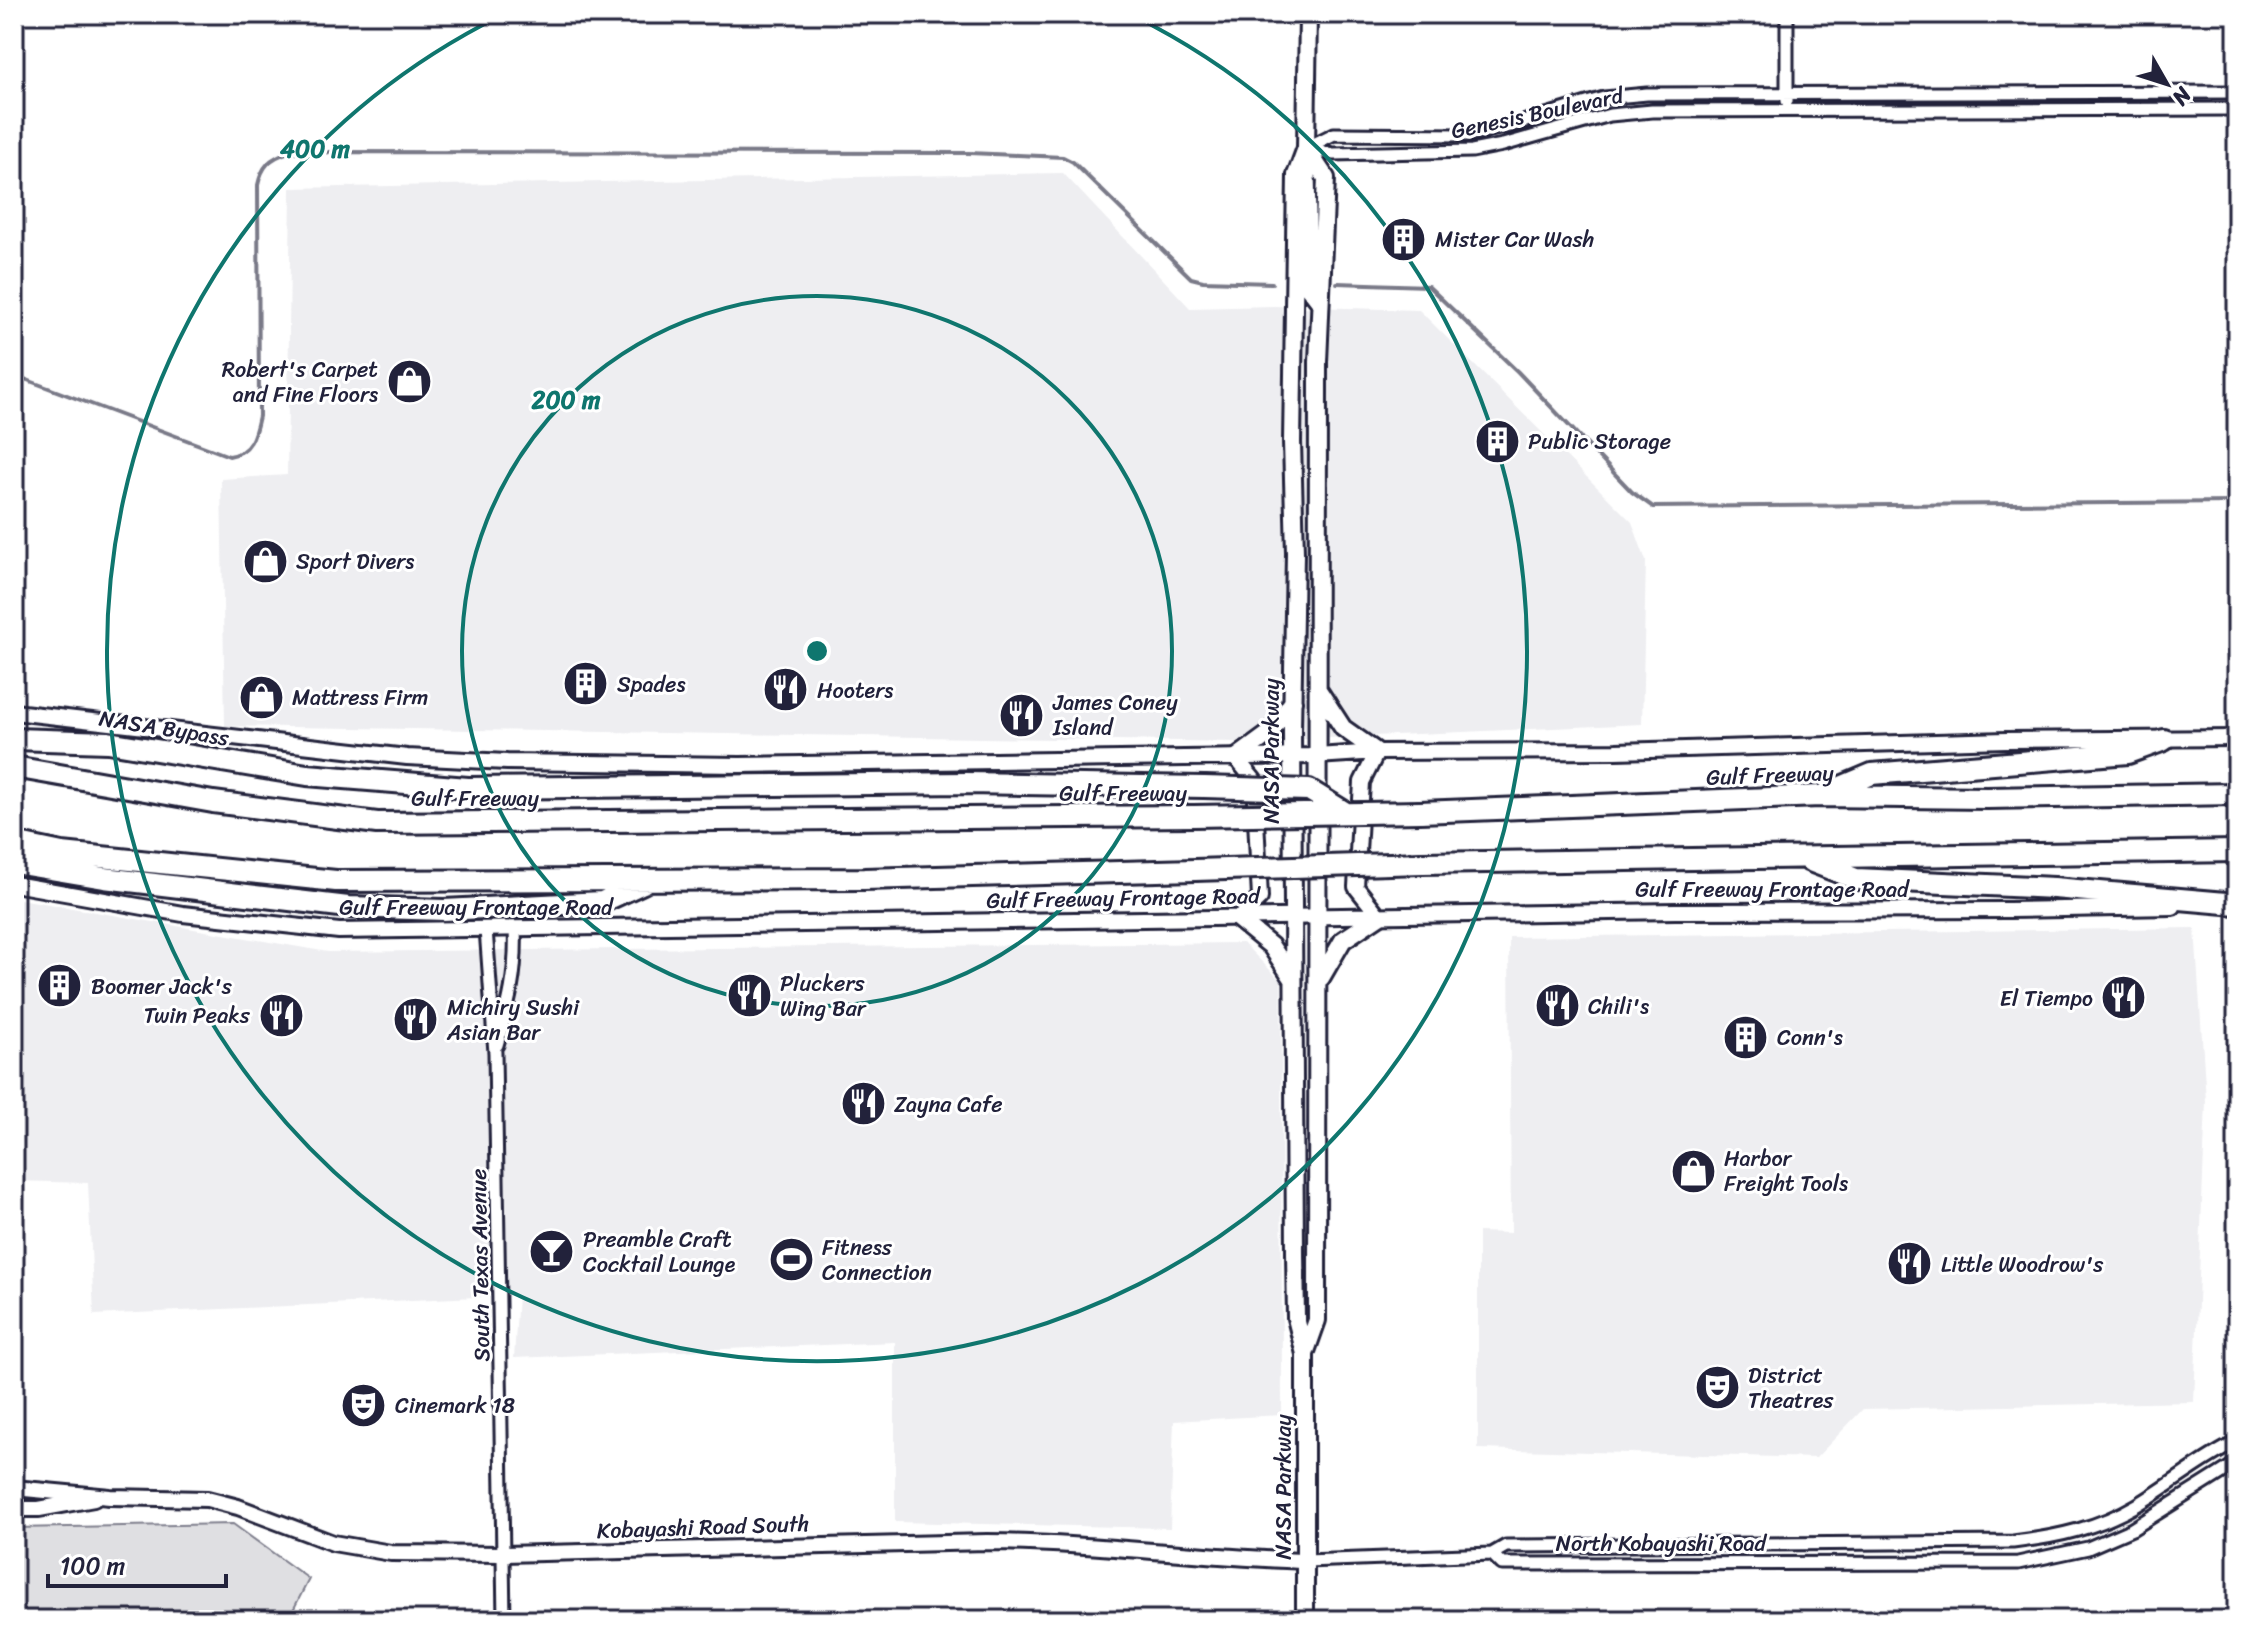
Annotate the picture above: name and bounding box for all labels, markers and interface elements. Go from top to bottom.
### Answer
north arrow [2127,44,2207,124]
street label: Genesis Boulevard [1447,75,1628,150]
text: N [2162,77,2203,115]
text: 400 m [280,128,351,170]
building icon: Mister Car Wash [1380,215,1428,263]
place label: Mister Car Wash [1435,220,1594,259]
place label: Robert's Carpet and Fine Floors [222,350,378,414]
shop icon: Robert's Carpet and Fine Floors [385,358,433,406]
text: 200 m [531,379,601,421]
building icon: Public Storage [1473,417,1521,465]
place label: Public Storage [1528,422,1671,461]
shop icon: Sport Divers [241,537,289,585]
place label: Sport Divers [296,542,414,581]
centre of rings [803,637,831,665]
building icon: Spades [562,660,610,708]
place label: Spades [617,665,685,704]
restaurant icon: Hooters [762,666,810,714]
place label: Hooters [817,671,893,710]
shop icon: Mattress Firm [237,673,285,721]
place label: Mattress Firm [292,678,428,717]
street label: NASA Parkway [1252,678,1291,824]
place label: James Coney Island [1052,683,1178,747]
restaurant icon: James Coney Island [998,691,1046,739]
street label: NASA Bypass [96,699,233,758]
street label: Gulf Freeway [1706,753,1835,797]
street label: Gulf Freeway [1059,774,1187,813]
street label: Gulf Freeway [411,779,539,818]
street label: Gulf Freeway Frontage Road [1635,870,1910,909]
street label: Gulf Freeway Frontage Road [986,876,1261,920]
street label: Gulf Freeway Frontage Road [339,888,614,927]
building icon: Boomer Jack's [36,962,84,1010]
place label: Pluckers Wing Bar [780,964,867,1028]
place label: Boomer Jack's [91,967,233,1006]
restaurant icon: Pluckers Wing Bar [725,972,773,1020]
restaurant icon: El Tiempo [2100,974,2148,1022]
place label: El Tiempo [2000,979,2093,1018]
restaurant icon: Chili's [1533,982,1581,1030]
place label: Chili's [1588,987,1649,1026]
place label: Michiry Sushi Asian Bar [446,988,580,1052]
restaurant icon: Twin Peaks [257,991,305,1039]
place label: Twin Peaks [144,996,251,1035]
restaurant icon: Michiry Sushi Asian Bar [392,996,440,1044]
building icon: Conn's [1722,1013,1770,1061]
place label: Conn's [1777,1018,1843,1057]
restaurant icon: Zayna Cafe [839,1080,887,1128]
place label: Zayna Cafe [894,1085,1003,1124]
place label: Harbor Freight Tools [1724,1139,1848,1203]
shop icon: Harbor Freight Tools [1669,1147,1717,1195]
street label: South Texas Avenue [459,1168,501,1362]
place label: Preamble Craft Cocktail Lounge [583,1220,736,1284]
bar icon: Preamble Craft Cocktail Lounge [528,1228,576,1276]
place label: Fitness Connection [822,1228,932,1292]
sports icon: Fitness Connection [767,1236,815,1284]
restaurant icon: Little Woodrow's [1886,1240,1934,1288]
place label: Little Woodrow's [1941,1245,2104,1284]
place label: District Theatres [1748,1356,1834,1420]
theatre icon: District Theatres [1693,1364,1741,1412]
theatre icon: Cinemark 18 [340,1381,388,1429]
place label: Cinemark 18 [395,1386,515,1425]
street label: NASA Parkway [1264,1414,1303,1560]
street label: Kobayashi Road South [596,1504,810,1550]
street label: North Kobayashi Road [1556,1524,1768,1563]
scale bar [48,1538,226,1588]
text: 100 m [60,1545,125,1587]

